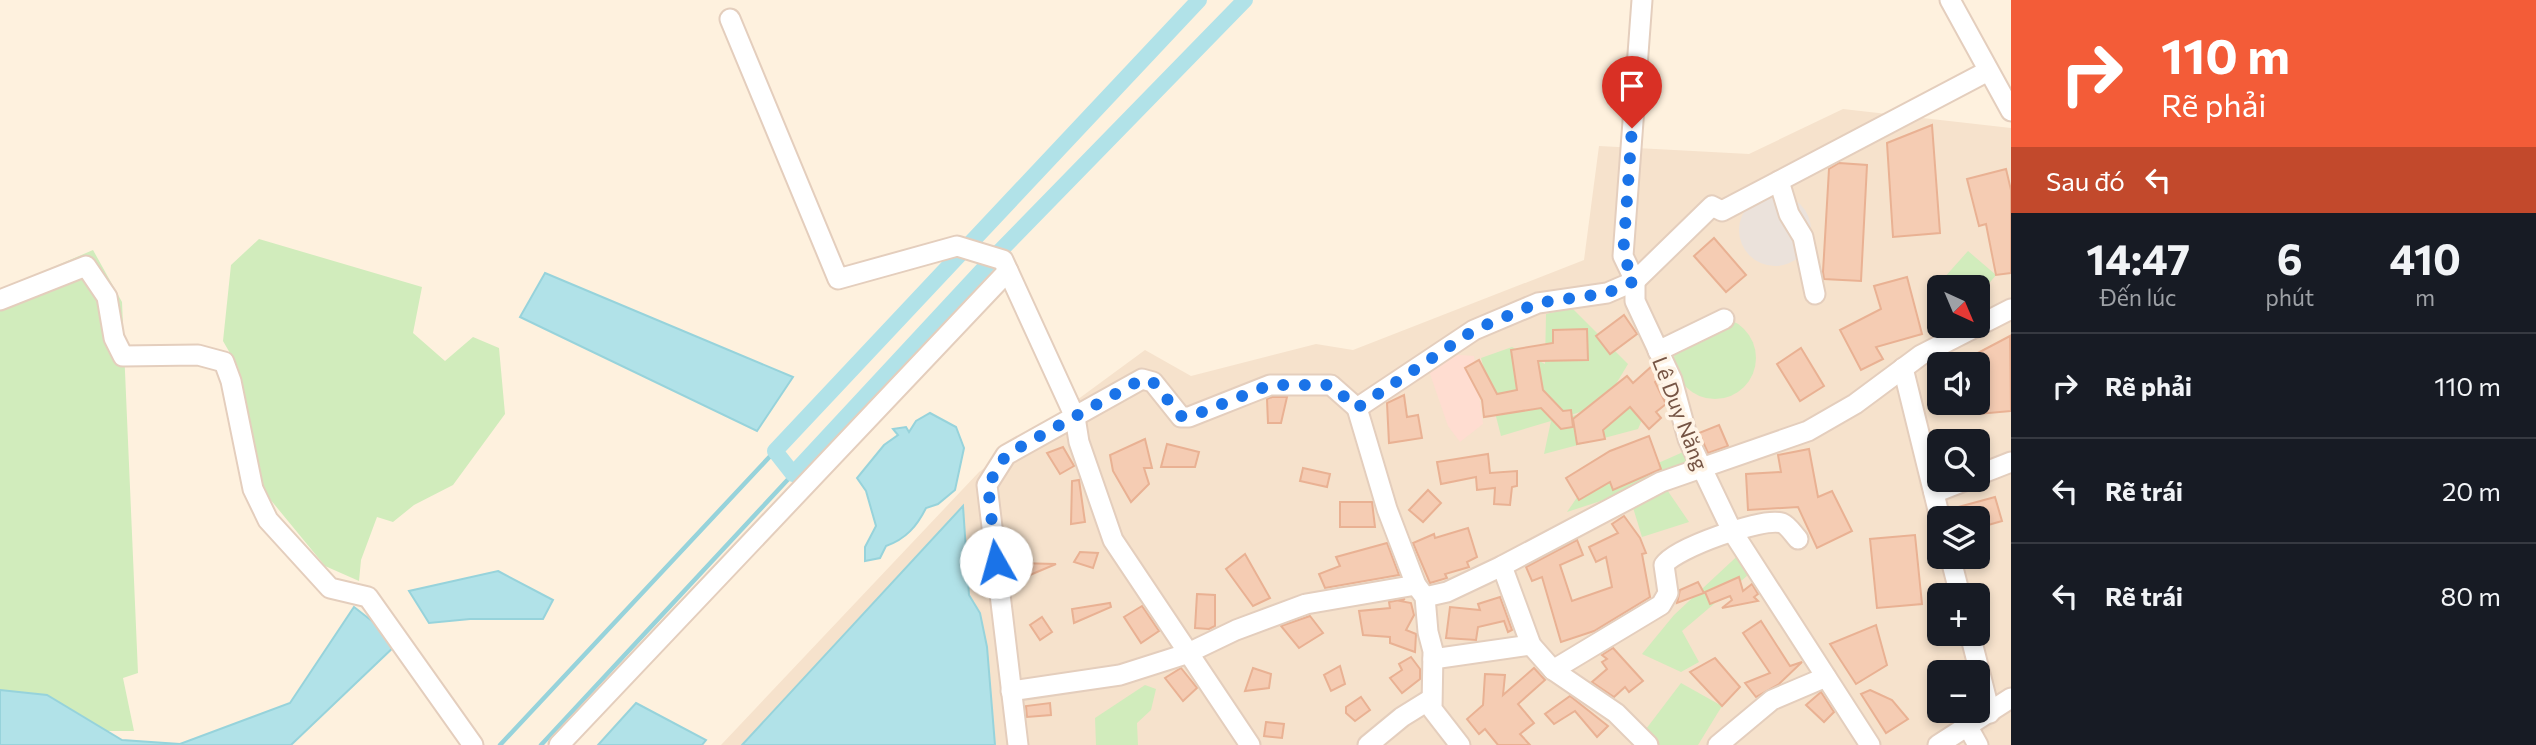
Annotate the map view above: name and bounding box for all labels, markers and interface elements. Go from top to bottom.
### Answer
text: 110 m [2161,24,2290,84]
icon: right [2046,28,2137,119]
pin [1602,56,1662,128]
icon: arrive [1613,67,1651,105]
text: Rẽ phải [2161,84,2266,124]
icon: left [2139,161,2177,199]
text: Sau đó [2046,165,2125,196]
text: 14:47 [2086,232,2190,284]
text: 6 [2277,232,2303,284]
text: 410 [2389,232,2461,284]
north arrow [1927,275,1990,338]
map controls [1927,275,1990,723]
text: Đến lúc [2100,283,2176,311]
text: phút [2265,283,2314,311]
text: m [2415,283,2435,311]
button: sound [1927,352,1990,415]
street label: Lê Duy Năng [1648,353,1714,473]
icon: right [2046,367,2084,405]
text: Rẽ phải [2105,370,2192,401]
text: 110 m [2434,370,2501,401]
button: search [1927,429,1990,492]
icon: left [2046,472,2084,510]
text: Rẽ trái [2105,475,2183,506]
text: 20 m [2442,475,2501,506]
button: layers [1927,506,1990,569]
position arrow [959,525,1033,599]
icon: left [2046,577,2084,615]
text: Rẽ trái [2105,580,2183,611]
text: 80 m [2441,580,2501,611]
button: + [1927,583,1990,646]
button: − [1927,660,1990,723]

